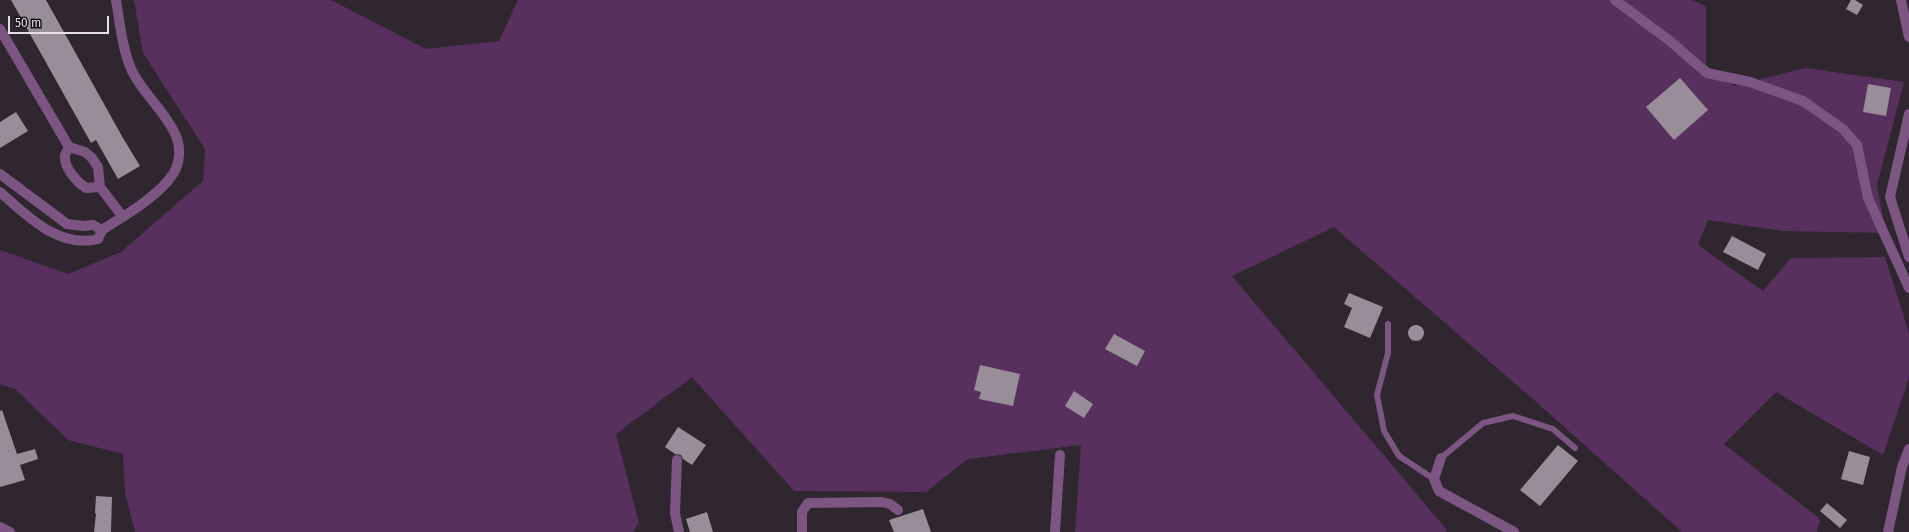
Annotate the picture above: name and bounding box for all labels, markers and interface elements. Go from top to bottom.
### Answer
scale bar [10,8,111,34]
text: 50 m [15,16,41,30]

